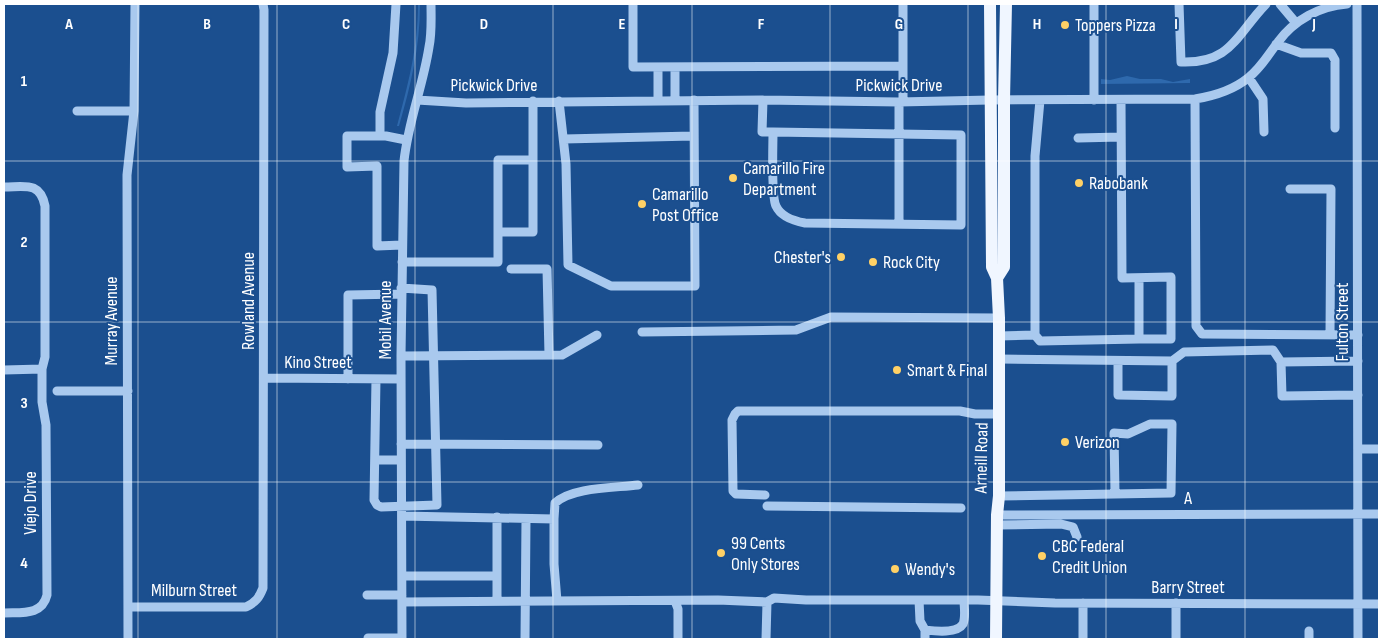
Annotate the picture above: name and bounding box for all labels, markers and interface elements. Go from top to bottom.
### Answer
text: A [64,15,73,34]
text: B [203,15,211,34]
text: C [342,15,350,34]
text: D [480,15,488,34]
text: E [619,15,626,34]
text: F [758,15,765,34]
text: G [895,15,903,34]
text: H [1033,15,1041,34]
place label: Toppers Pizza [1075,15,1156,36]
text: I [1174,15,1178,34]
text: J [1311,15,1316,34]
marker: Toppers Pizza [1059,19,1071,31]
text: 1 [21,72,28,91]
street label: Pickwick Drive [451,75,537,96]
street label: Pickwick Drive [856,75,942,96]
place label: Camarillo Fire Department [743,158,825,200]
marker: Camarillo Fire Department [727,172,739,184]
place label: Rabobank [1089,173,1148,194]
marker: Rabobank [1073,177,1085,189]
place label: Camarillo Post Office [652,184,719,226]
marker: Camarillo Post Office [636,198,648,210]
text: 2 [20,233,28,252]
place label: Chester's [774,247,831,268]
marker: Chester's [835,251,847,263]
street label: Rowland Avenue [238,252,259,350]
place label: Rock City [883,252,940,273]
marker: Rock City [867,256,879,268]
street label: Murray Avenue [101,277,122,365]
street label: Mobil Avenue [375,280,396,360]
street label: Fulton Street [1332,282,1353,362]
street label: Kino Street [284,352,352,373]
place label: Smart & Final [907,360,987,381]
marker: Smart & Final [891,364,903,376]
text: 3 [20,394,28,413]
street label: Arneill Road [970,422,993,495]
place label: Verizon [1075,432,1120,453]
marker: Verizon [1059,436,1071,448]
street label: Viejo Drive [20,471,41,535]
street label: A [1183,488,1192,509]
place label: 99 Cents Only Stores [731,533,800,575]
place label: CBC Federal Credit Union [1052,536,1127,578]
marker: 99 Cents Only Stores [715,547,727,559]
marker: CBC Federal Credit Union [1036,550,1048,562]
text: 4 [20,554,28,573]
place label: Wendy's [905,559,955,580]
marker: Wendy's [889,563,901,575]
street label: Barry Street [1151,577,1225,598]
street label: Milburn Street [151,580,238,601]

